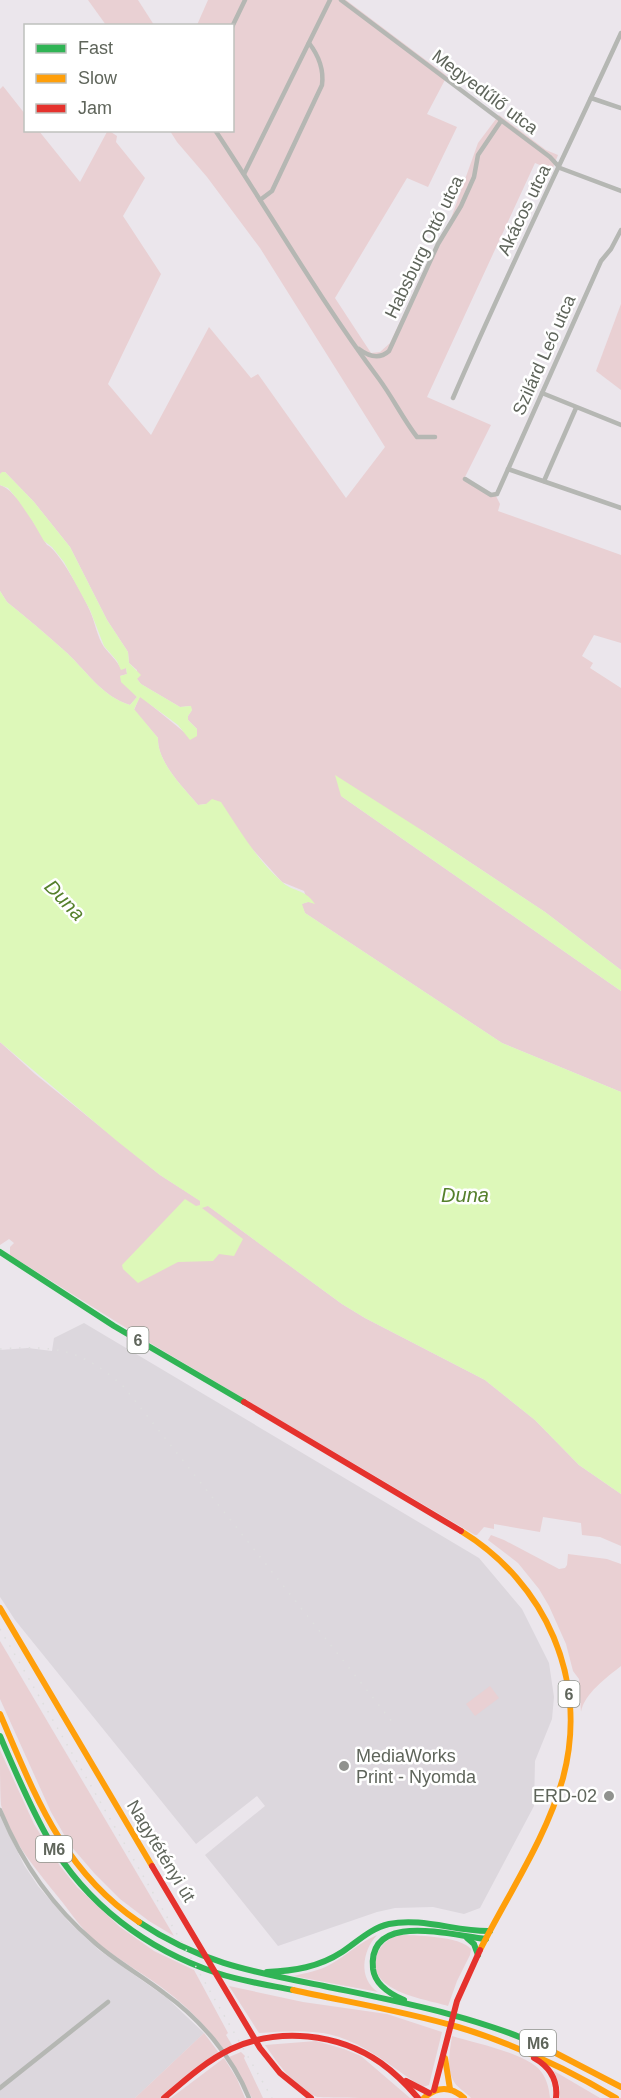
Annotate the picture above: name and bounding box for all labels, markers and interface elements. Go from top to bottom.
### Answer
legend [24,24,234,132]
text: Fast [78,38,113,58]
street label: Megyedűlő utca [428,46,543,139]
text: Slow [78,68,118,88]
text: Jam [78,98,112,118]
street label: Akácos utca [494,161,555,258]
street label: Habsburg Ottó utca [381,172,468,322]
street label: Szilárd Leó utca [509,291,580,418]
water label: Duna [40,875,90,925]
water label: Duna [441,1184,489,1206]
road number: 6 [128,1327,148,1353]
road number: 6 [558,1681,580,1707]
place label: MediaWorks Print - Nyomda [356,1746,477,1787]
marker: MediaWorks Print - Nyomda [337,1759,351,1773]
place label: ERD-02 [533,1786,597,1806]
marker: ERD-02 [602,1789,616,1803]
street label: Nagytétényi út [123,1797,199,1905]
road number: M6 [36,1836,72,1862]
road number: M6 [520,2030,556,2056]

